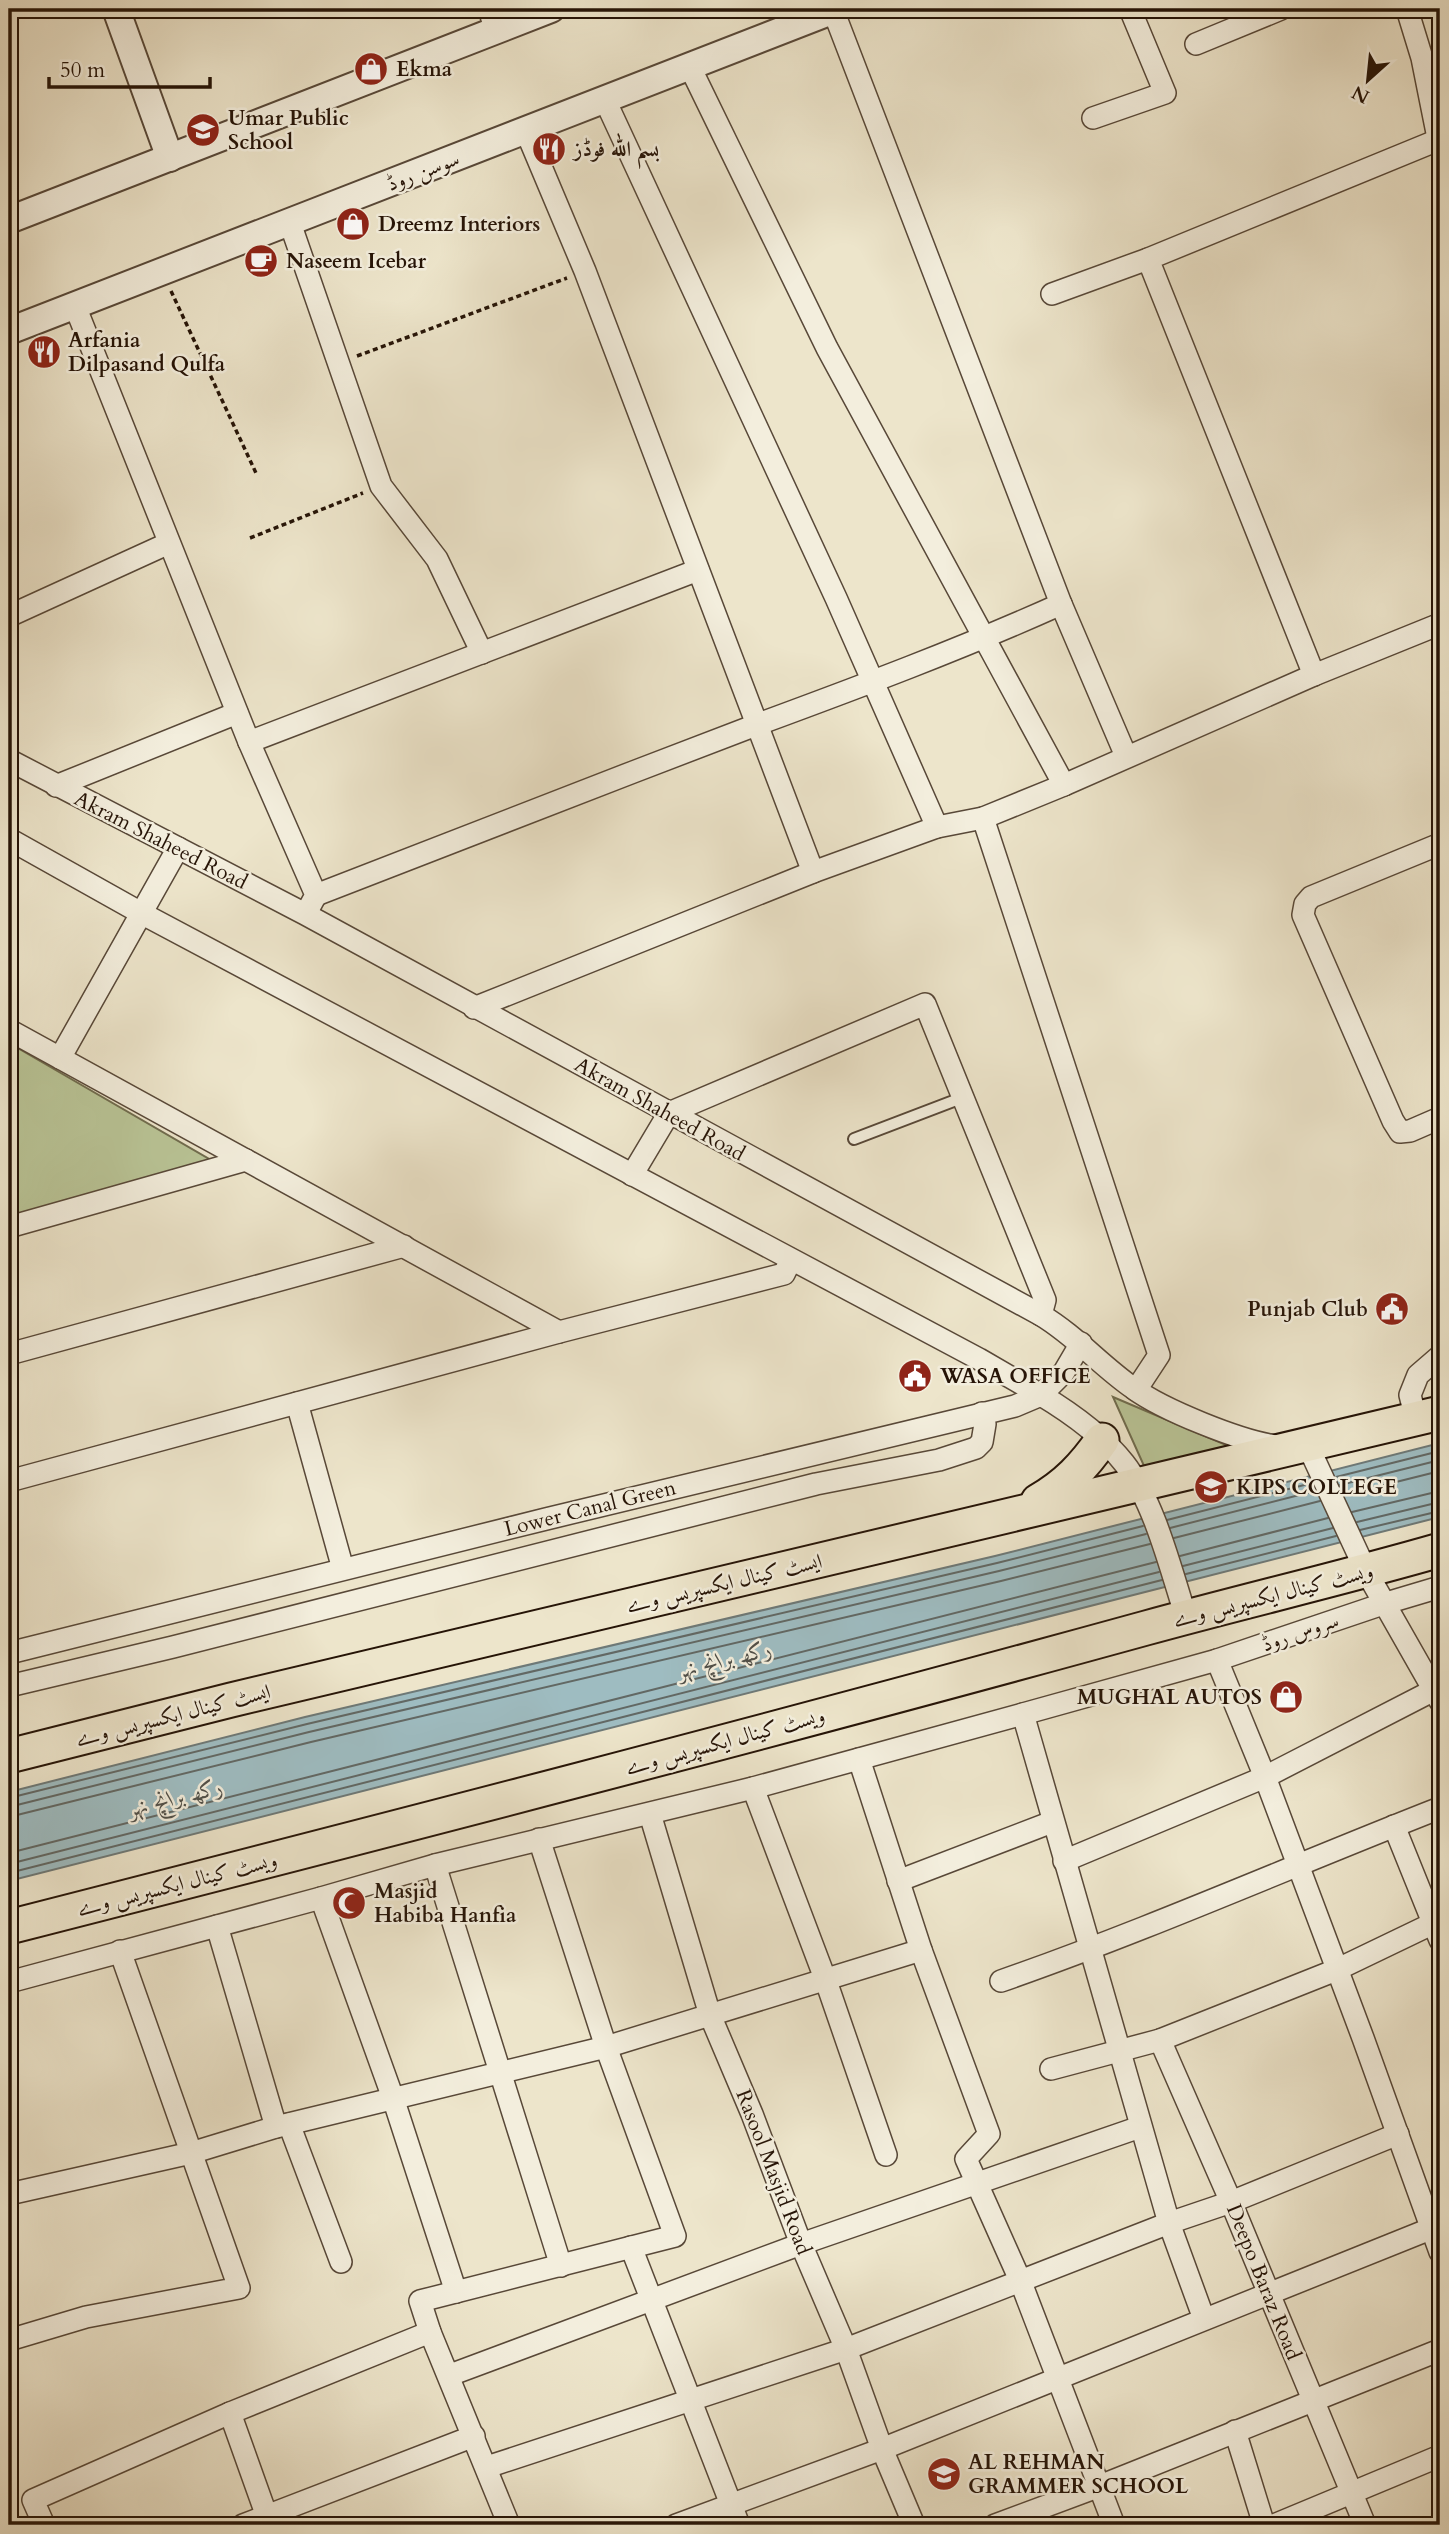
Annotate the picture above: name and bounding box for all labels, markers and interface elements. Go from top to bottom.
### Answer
scale bar [49,46,210,90]
north arrow [1334,46,1404,116]
shop icon: Ekma [352,50,390,88]
place label: Ekma [396,55,453,84]
text: 50 m [60,56,105,85]
text: N [1347,79,1374,110]
place label: Umar Public School [228,104,349,157]
school or university icon: Umar Public School [184,111,222,149]
restaurant icon: بسم اللہ فوڈز [530,130,568,168]
place label: بسم اللہ فوڈز [572,132,660,169]
street label: سوسن روڈ [383,144,464,199]
shop icon: Dreemz Interiors [334,205,372,243]
place label: Dreemz Interiors [378,210,540,239]
cafe icon: Naseem Icebar [242,242,280,280]
place label: Naseem Icebar [286,247,427,276]
place label: Arfania Dilpasand Qulfa [68,326,226,379]
restaurant icon: Arfania Dilpasand Qulfa [25,333,63,371]
street label: Akram Shaheed Road [69,784,252,897]
street label: Akram Shaheed Road [569,1050,750,1168]
public building icon: Punjab Club [1373,1290,1411,1328]
place label: Punjab Club [1247,1295,1368,1324]
public building icon: WASA OFFICE [896,1357,934,1395]
place label: WASA OFFICE [939,1362,1091,1391]
school or university icon: KIPS COLLEGE [1192,1468,1230,1506]
street label: Lower Canal Green [501,1473,679,1544]
place label: KIPS COLLEGE [1236,1473,1397,1502]
street label: ایسٹ کینال ایکسپریس وے [623,1547,825,1620]
street label: ویسٹ کینال ایکسپریس وے [1170,1557,1376,1634]
street label: سروس روڈ [1258,1606,1343,1659]
water label: رکھ برانچ نہر [671,1633,776,1691]
street label: ایسٹ کینال ایکسپریس وے [73,1677,274,1754]
shop icon: MUGHAL AUTOS [1267,1678,1305,1716]
place label: MUGHAL AUTOS [1077,1683,1262,1712]
street label: ویسٹ کینال ایکسپریس وے [622,1701,828,1782]
water label: رکھ برانچ نہر [122,1771,227,1829]
street label: ویسٹ کینال ایکسپریس وے [74,1846,280,1923]
place label: Masjid Habiba Hanfia [374,1877,517,1930]
mosque icon: Masjid Habiba Hanfia [330,1884,368,1922]
street label: Rasool Masjid Road [729,2085,818,2259]
street label: Deepo Baraz Road [1219,2200,1308,2364]
place label: AL REHMAN GRAMMER SCHOOL [968,2448,1189,2501]
school or university icon: AL REHMAN GRAMMER SCHOOL [925,2455,963,2493]

